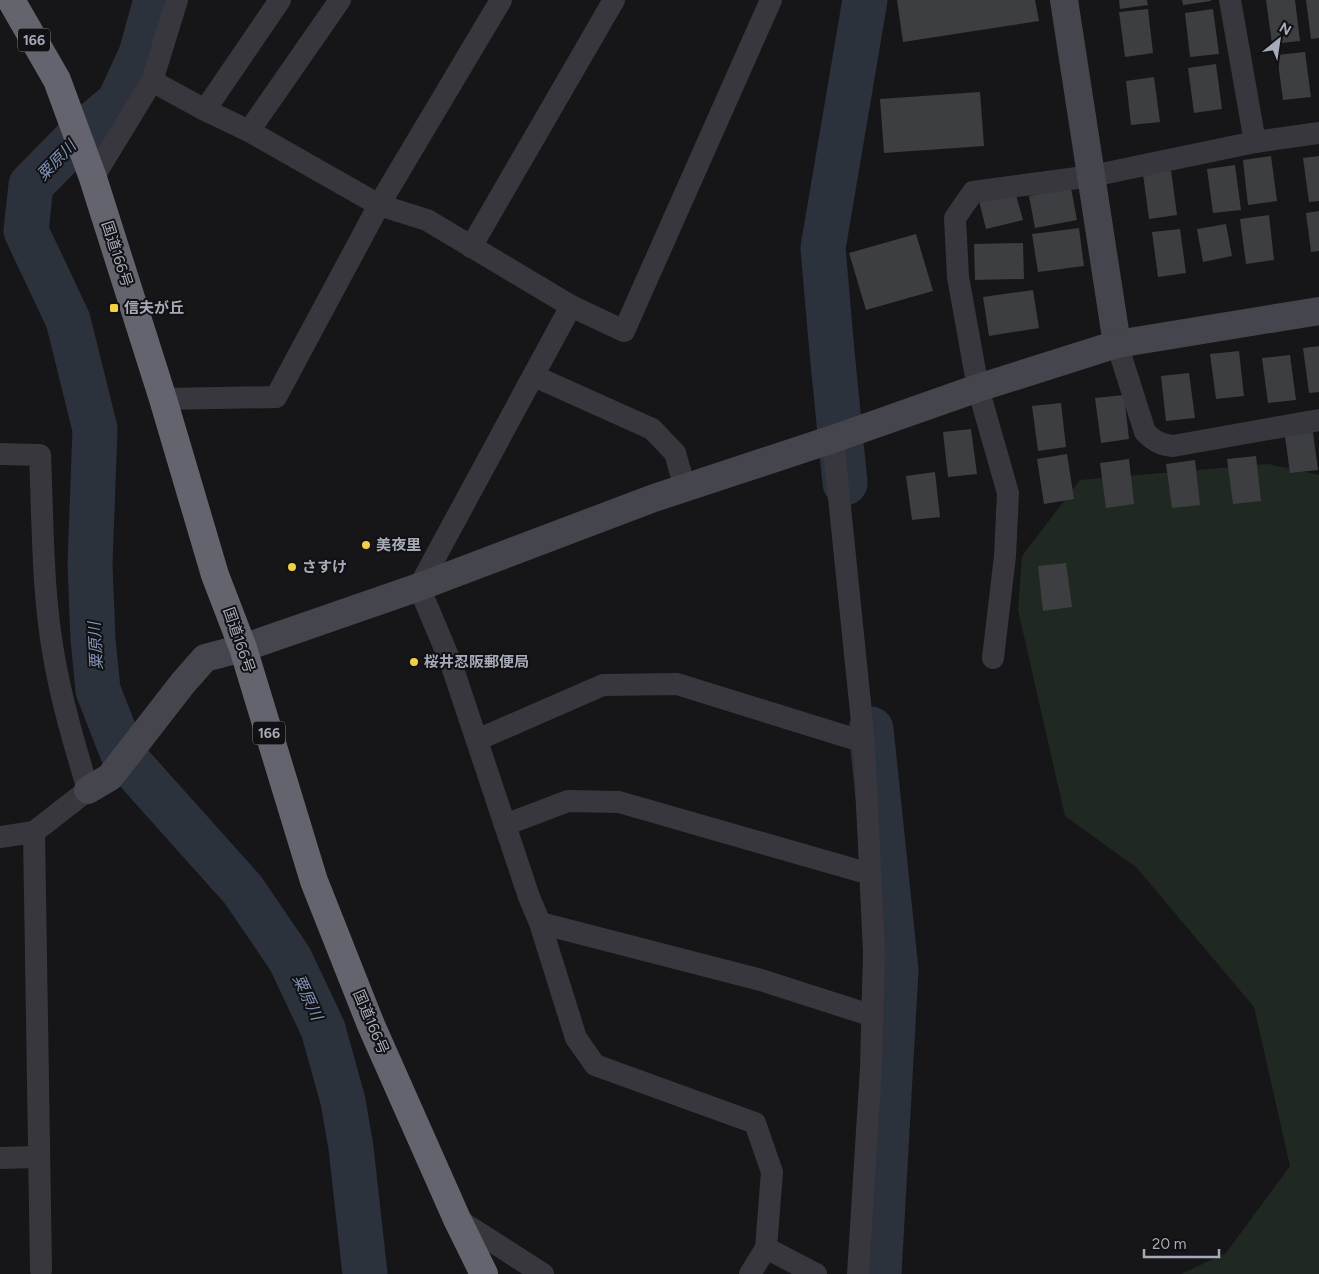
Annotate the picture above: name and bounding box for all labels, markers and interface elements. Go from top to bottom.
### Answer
north arrow [1254,15,1304,65]
text: N [1276,19,1294,39]
road number: 166 [18,28,50,52]
water label: 粟原川 [33,135,81,184]
street label: 国道166号 [98,219,136,289]
place label: 信夫が丘 [124,299,184,317]
marker: 信夫が丘 [108,302,120,314]
place label: 美夜里 [376,536,421,554]
marker: 美夜里 [360,539,372,551]
place label: さすけ [302,558,347,576]
marker: さすけ [286,561,298,573]
street label: 国道166号 [219,605,259,675]
water label: 粟原川 [85,620,106,670]
place label: 桜井忍阪郵便局 [424,653,529,671]
marker: 桜井忍阪郵便局 [408,656,420,668]
road number: 166 [253,721,285,744]
water label: 粟原川 [289,971,327,1025]
street label: 国道166号 [349,987,393,1057]
scale bar [1144,1226,1219,1258]
text: 20 m [1152,1235,1186,1253]

